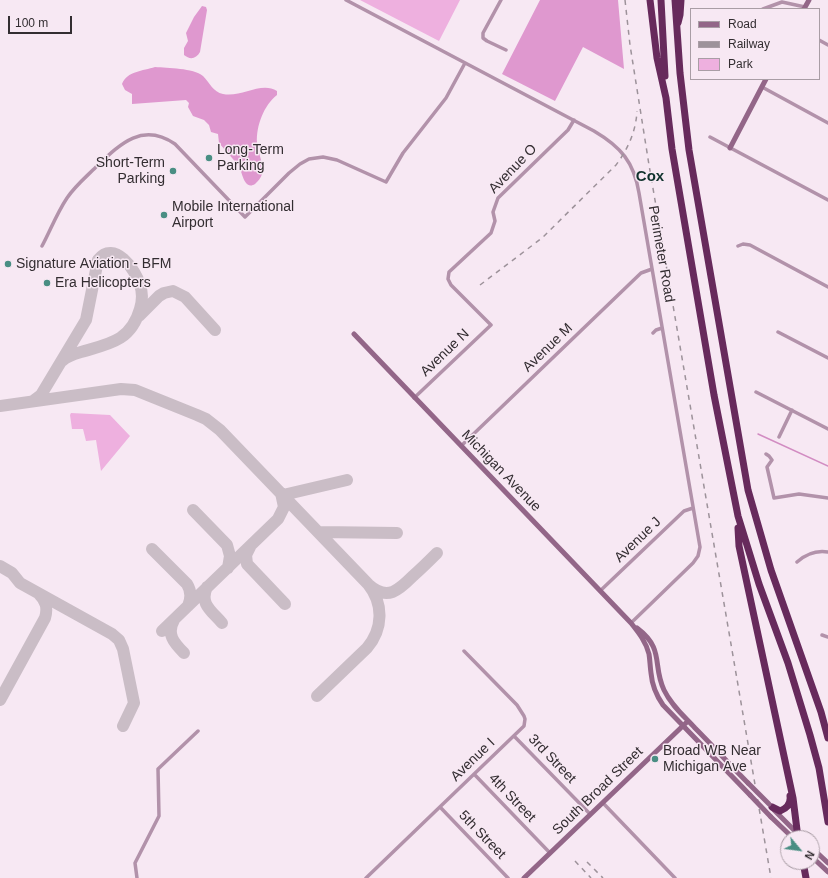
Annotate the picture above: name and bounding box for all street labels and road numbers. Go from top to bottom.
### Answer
street label: Avenue O [485,141,541,197]
street label: Perimeter Road [644,204,678,304]
street label: Avenue M [520,320,576,376]
street label: Avenue N [417,326,473,380]
street label: Michigan Avenue [458,427,544,515]
street label: Avenue J [611,514,665,566]
street label: 3rd Street [525,731,579,787]
street label: Avenue I [447,735,499,785]
street label: South Broad Street [549,744,647,838]
street label: 4th Street [485,770,539,826]
street label: 5th Street [455,807,509,863]

